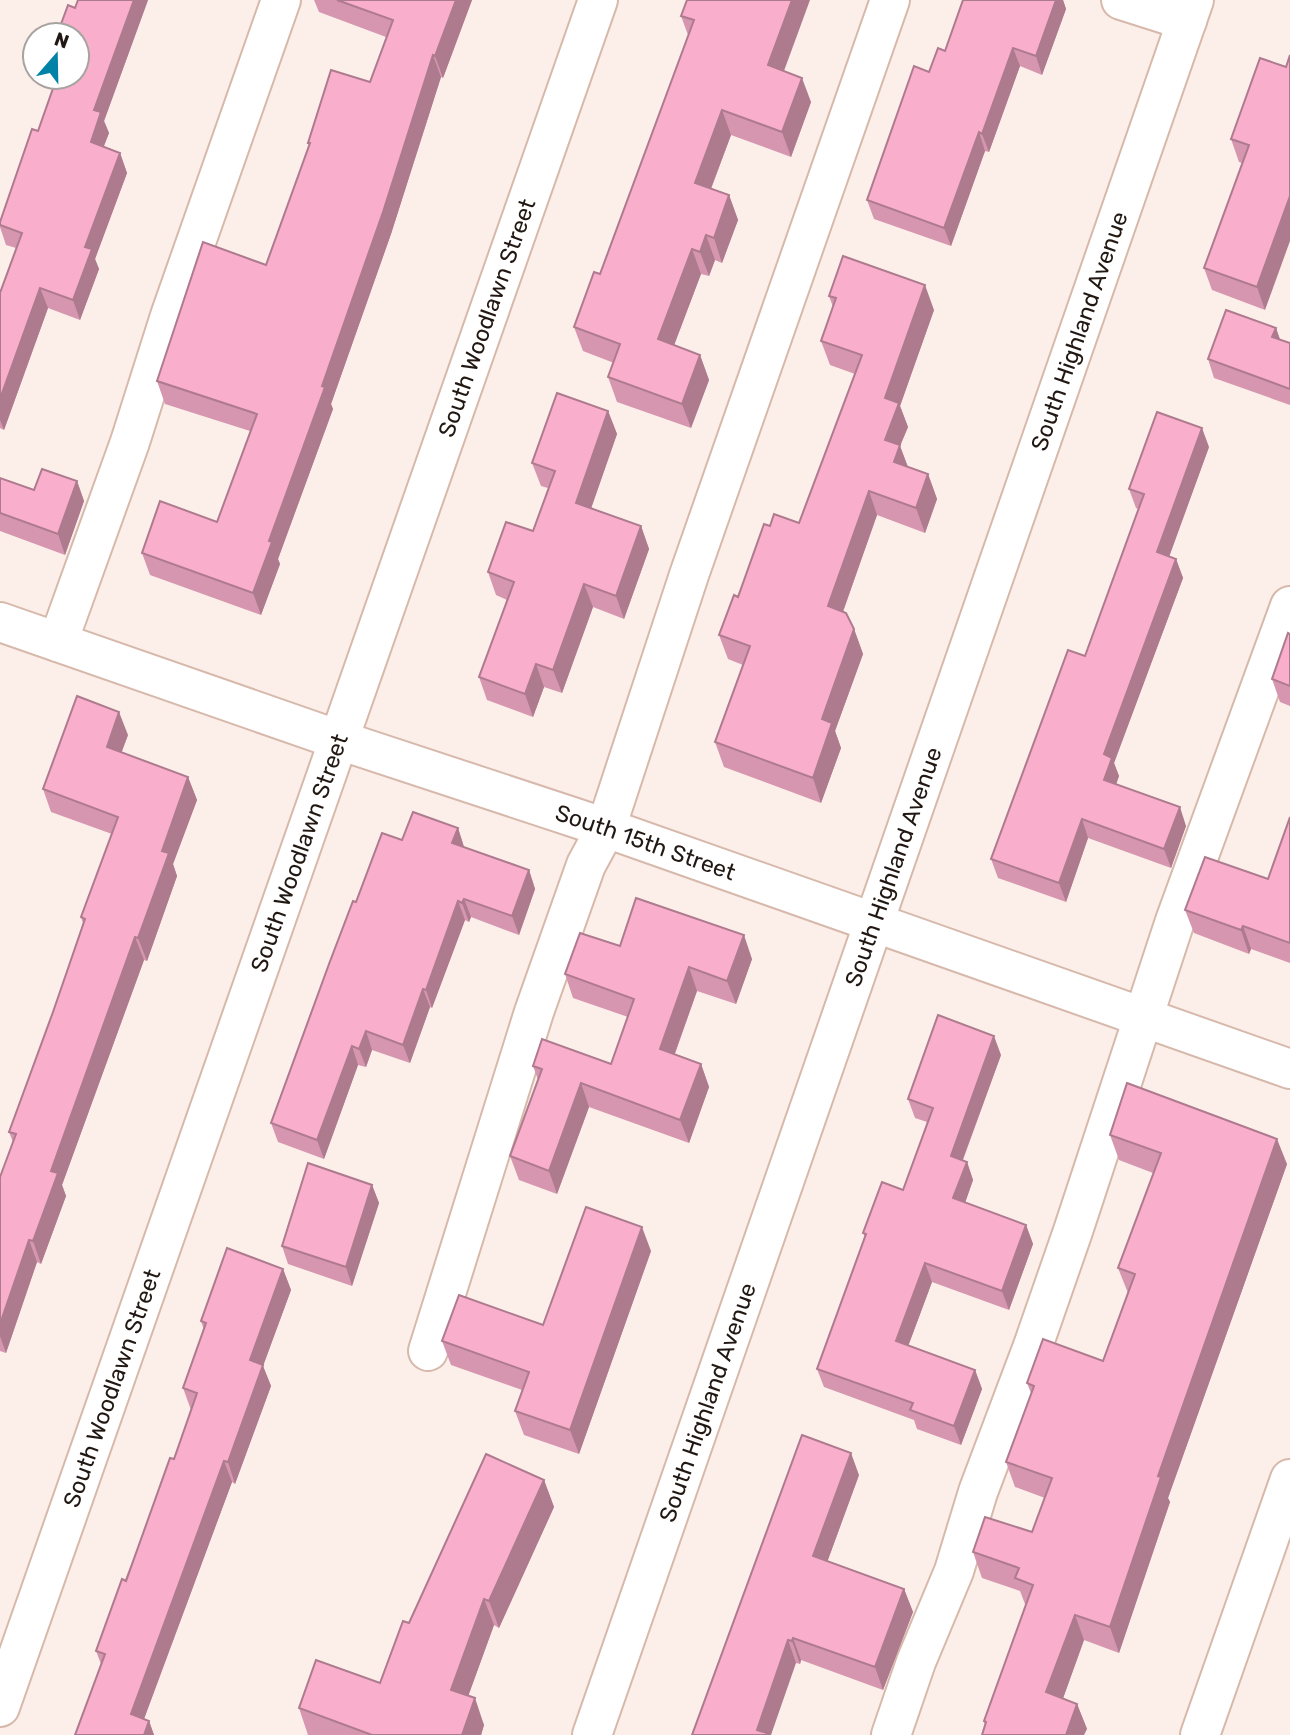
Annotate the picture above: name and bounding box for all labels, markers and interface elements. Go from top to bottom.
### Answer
north arrow [21,21,91,91]
text: N [51,27,72,54]
street label: South Woodlawn Street [432,195,541,441]
street label: South Highland Avenue [1025,208,1134,454]
street label: South Woodlawn Street [245,730,354,976]
street label: South Highland Avenue [839,743,948,990]
street label: South 15th Street [552,798,739,887]
street label: South Woodlawn Street [57,1265,166,1511]
street label: South Highland Avenue [653,1279,762,1526]

